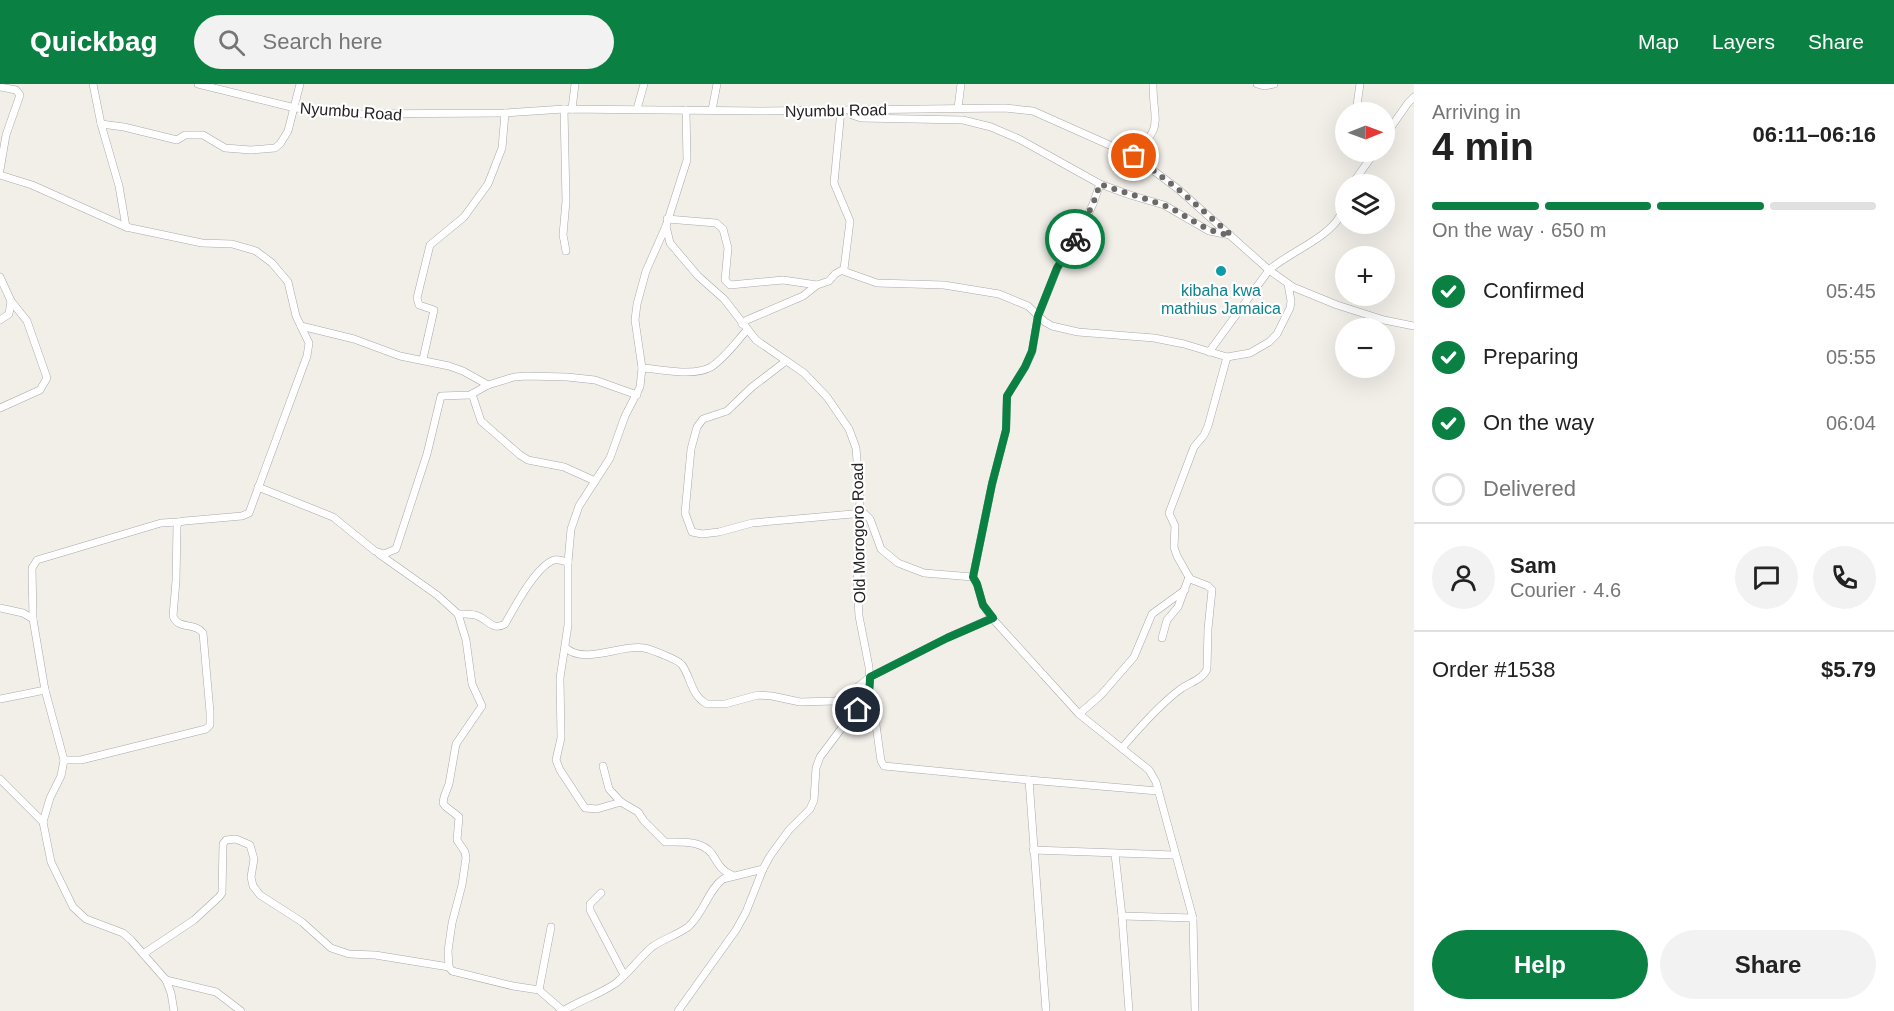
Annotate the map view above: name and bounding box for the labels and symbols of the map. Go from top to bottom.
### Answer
street label: Nyumbu Road [299,99,403,124]
street label: Nyumbu Road [785,101,887,120]
north arrow [1335,102,1395,162]
pin [1108,130,1159,181]
courier [1045,209,1105,269]
marker: kibaha kwa mathius Jamaica [1214,264,1228,278]
place label: kibaha kwa mathius Jamaica [1161,282,1281,317]
street label: Old Morogoro Road [849,463,868,603]
pin [832,684,883,735]

